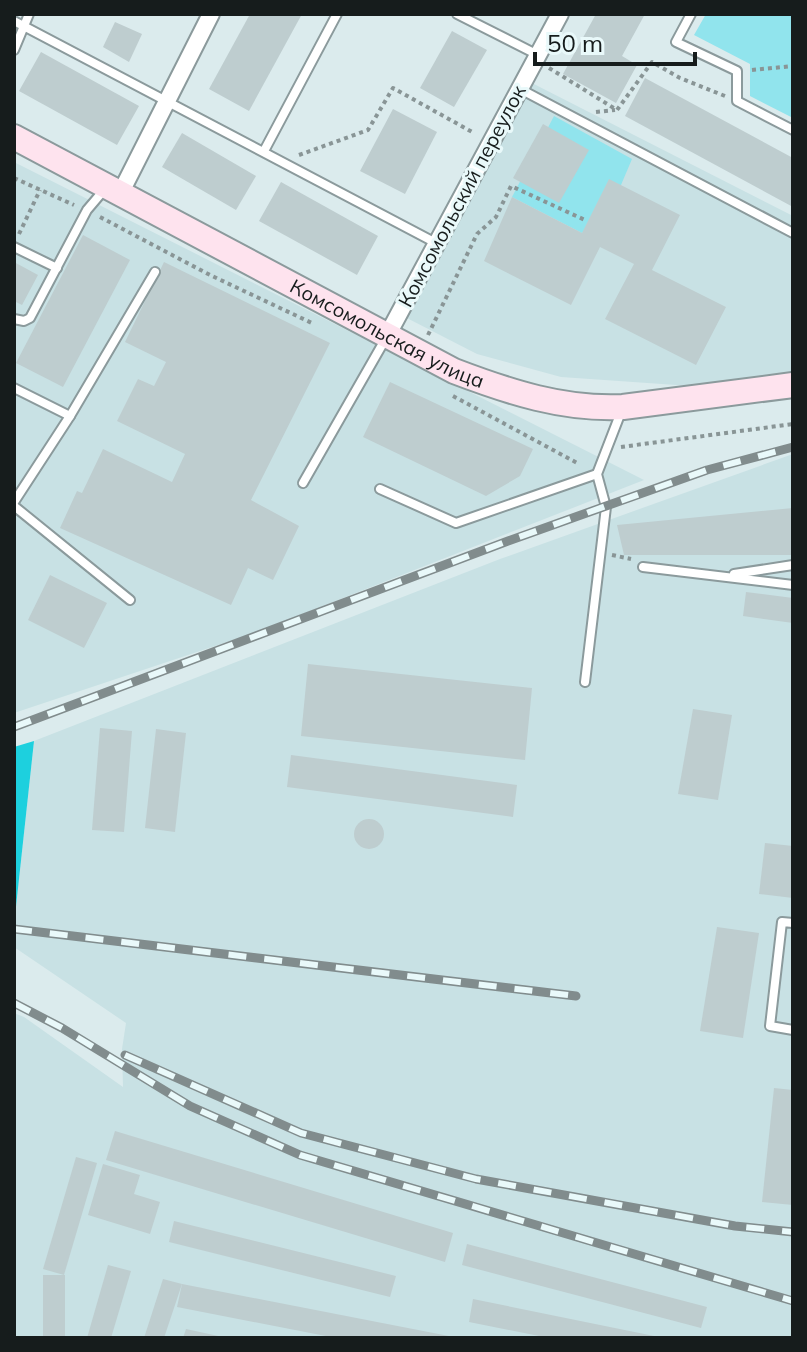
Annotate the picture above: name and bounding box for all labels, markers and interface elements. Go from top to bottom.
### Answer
scale bar [535,16,695,66]
text: 50 m [547,28,603,58]
street label: Комсомольский переулок [392,80,531,311]
street label: Комсомольская улица [286,273,488,393]

